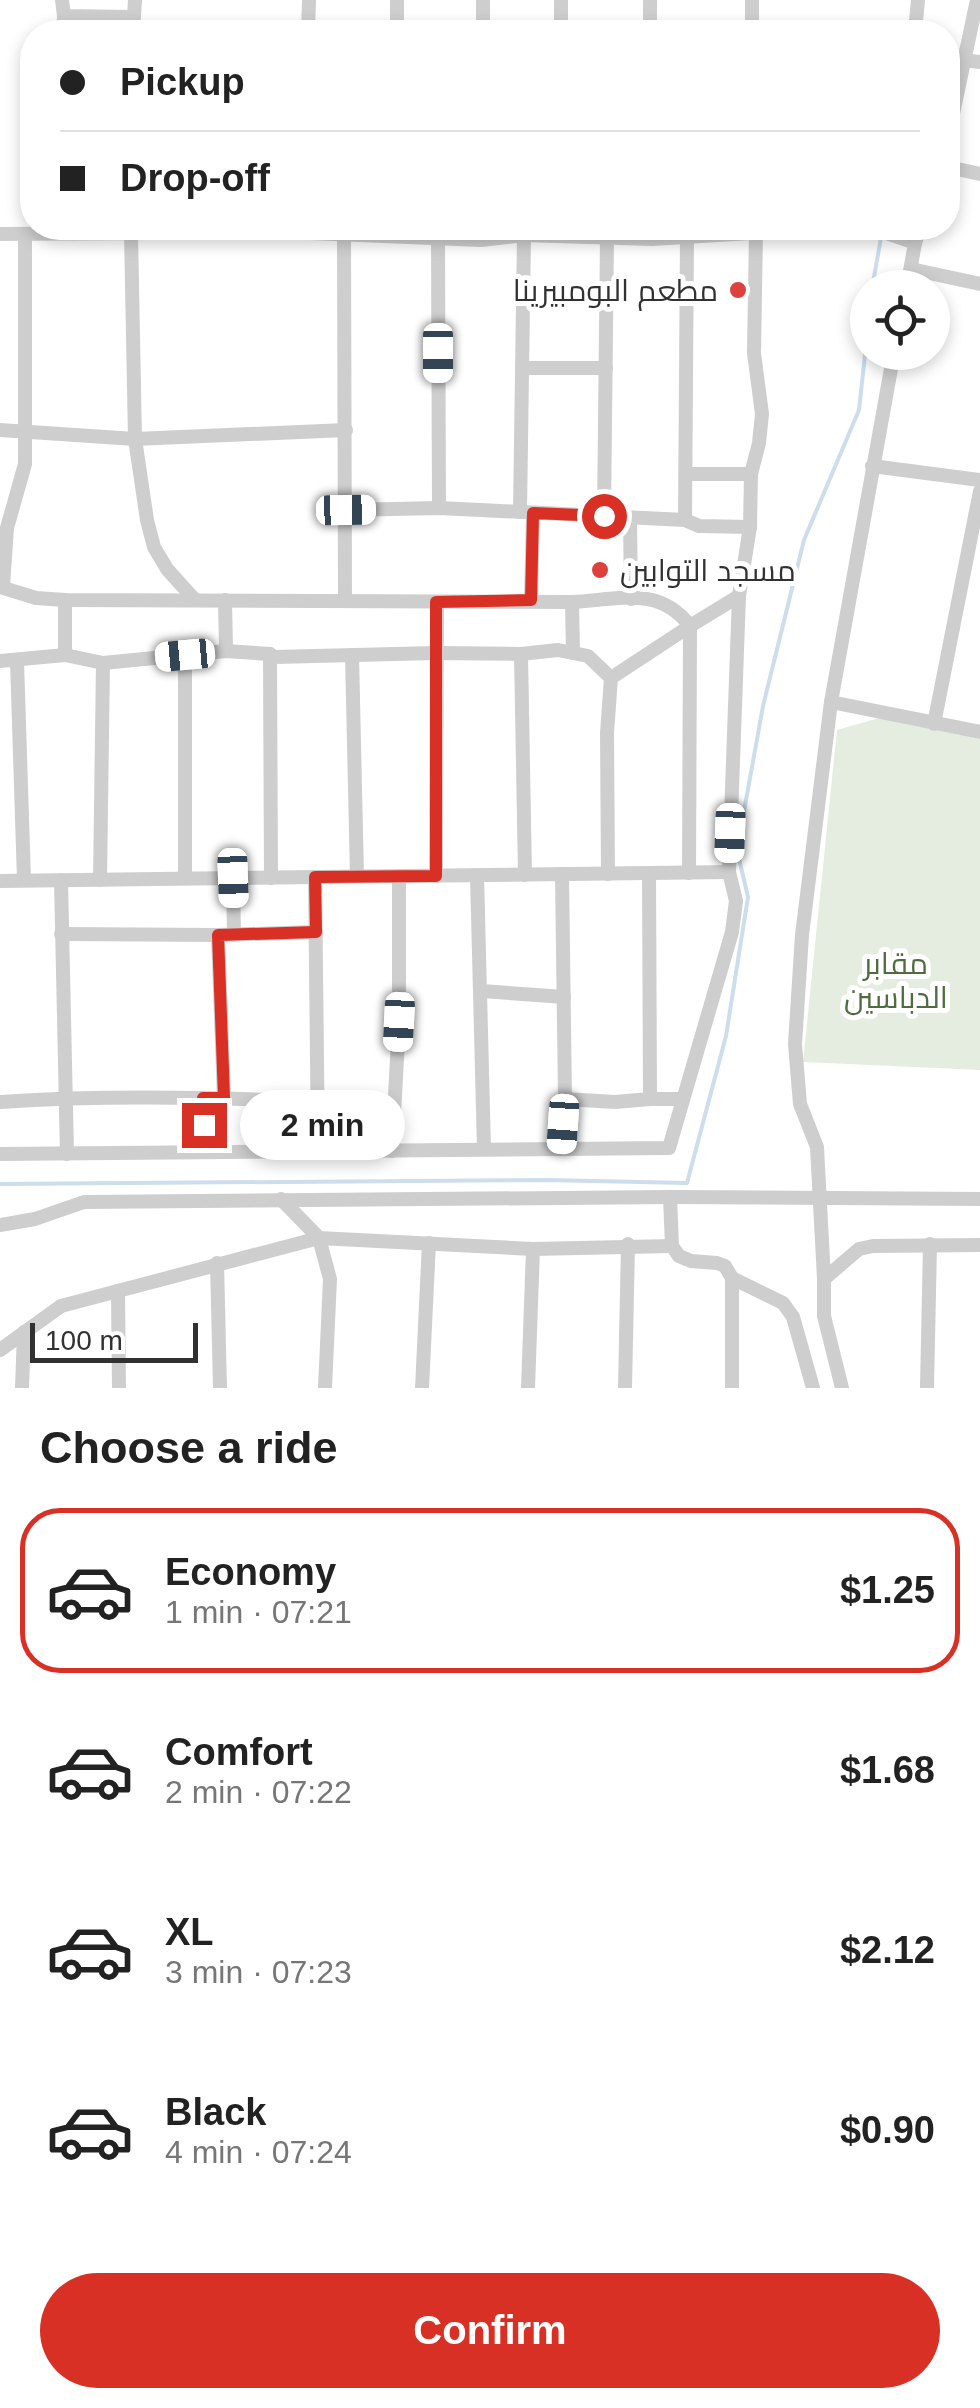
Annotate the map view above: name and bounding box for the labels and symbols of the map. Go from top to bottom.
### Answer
place label: مطعم البومبيرينا [513,274,718,311]
marker: مطعم البومبيرينا [727,279,749,301]
car [423,323,453,383]
car [316,494,376,526]
route start [582,494,627,539]
place label: مسجد التوابين [620,554,796,589]
marker: مسجد التوابين [589,559,611,581]
car [154,637,216,673]
car [714,802,746,864]
car [217,847,249,909]
park label: مقابر الدباسين [844,947,948,1016]
car [382,991,416,1053]
callout: 2 min [239,1090,404,1160]
car [546,1093,580,1155]
route end [182,1103,227,1148]
scale bar [30,1318,198,1362]

